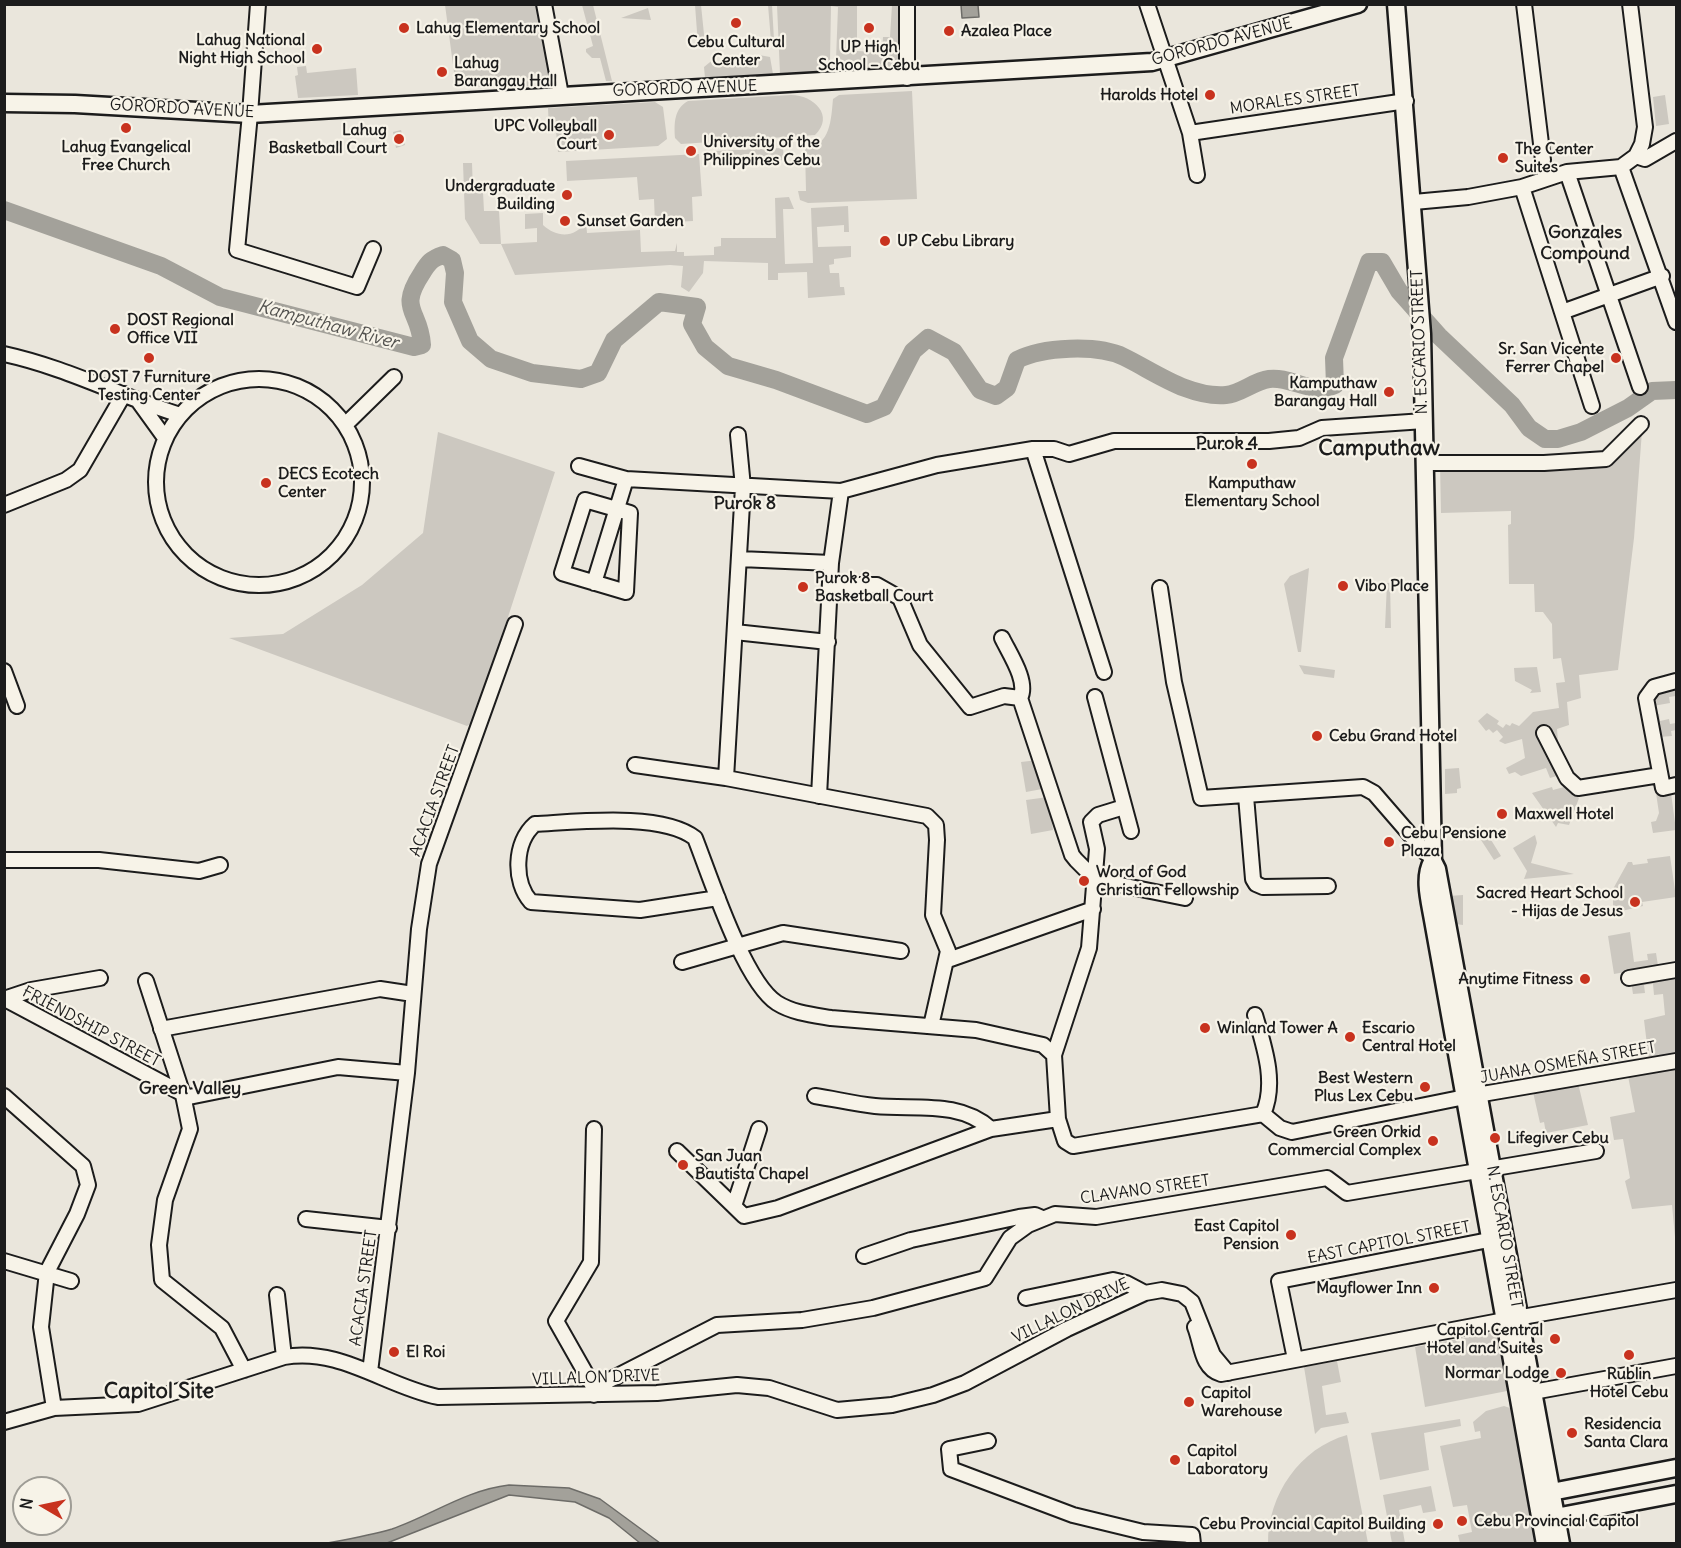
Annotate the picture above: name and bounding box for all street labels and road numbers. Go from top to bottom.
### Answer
street label: GORORDO AVENUE [1150,14,1294,70]
street label: GORORDO AVENUE [612,77,758,101]
street label: MORALES STREET [1229,81,1361,119]
street label: GORORDO AVENUE [109,96,255,122]
street label: N. ESCARIO STREET [1408,269,1432,415]
street label: ACACIA STREET [406,743,464,859]
street label: FRIENDSHIP STREET [19,983,163,1071]
street label: JUANA OSMEÑA STREET [1479,1038,1657,1088]
street label: N. ESCARIO STREET [1482,1164,1526,1310]
street label: CLAVANO STREET [1079,1171,1211,1209]
street label: EAST CAPITOL STREET [1306,1218,1472,1268]
street label: ACACIA STREET [346,1229,382,1347]
street label: VILLALON DRIVE [1009,1274,1133,1348]
street label: VILLALON DRIVE [532,1366,660,1390]

